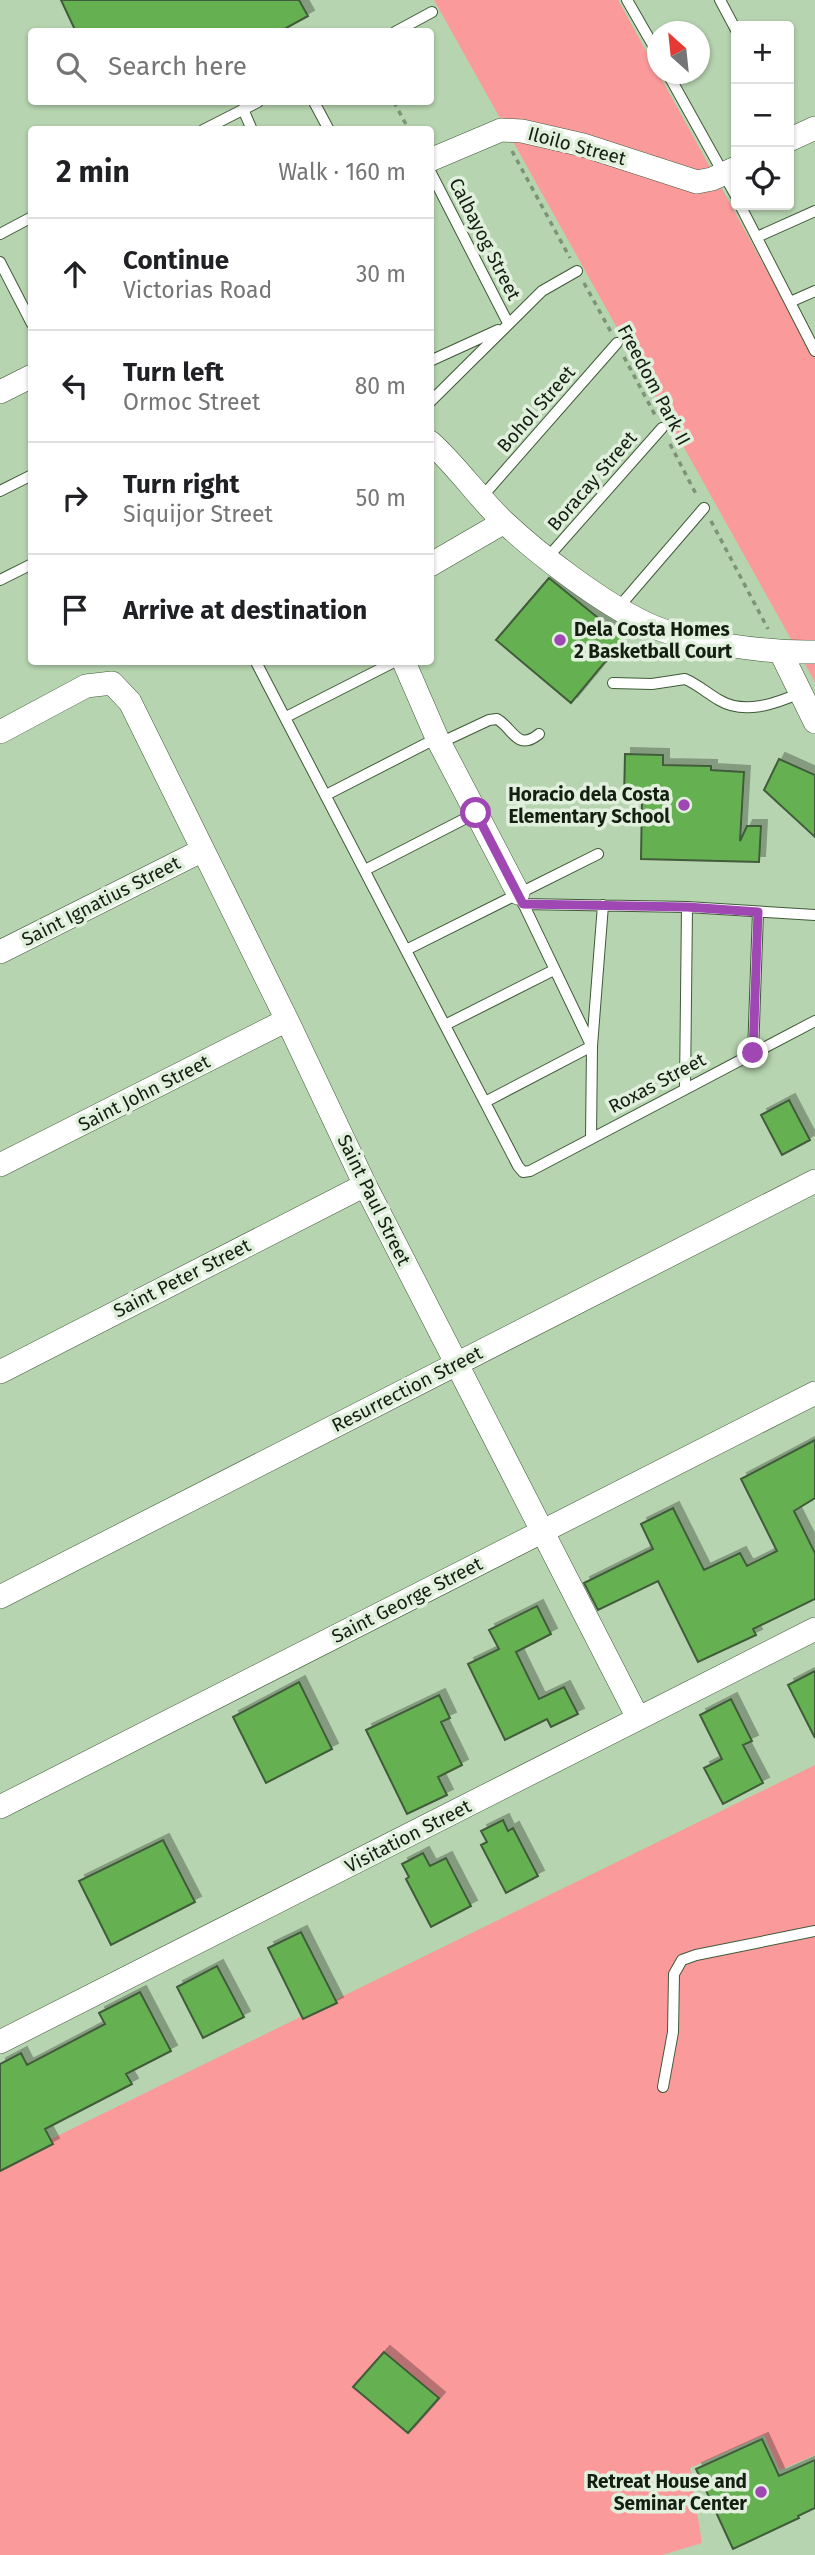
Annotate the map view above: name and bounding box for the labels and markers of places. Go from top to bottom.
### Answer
place label: Dela Costa Homes 2 Basketball Court [574,618,733,663]
marker: Dela Costa Homes 2 Basketball Court [552,632,568,648]
place label: Horacio dela Costa Elementary School [508,783,670,828]
marker: Horacio dela Costa Elementary School [676,797,692,813]
place label: Retreat House and Seminar Center [587,2470,747,2515]
marker: Retreat House and Seminar Center [753,2484,769,2500]

